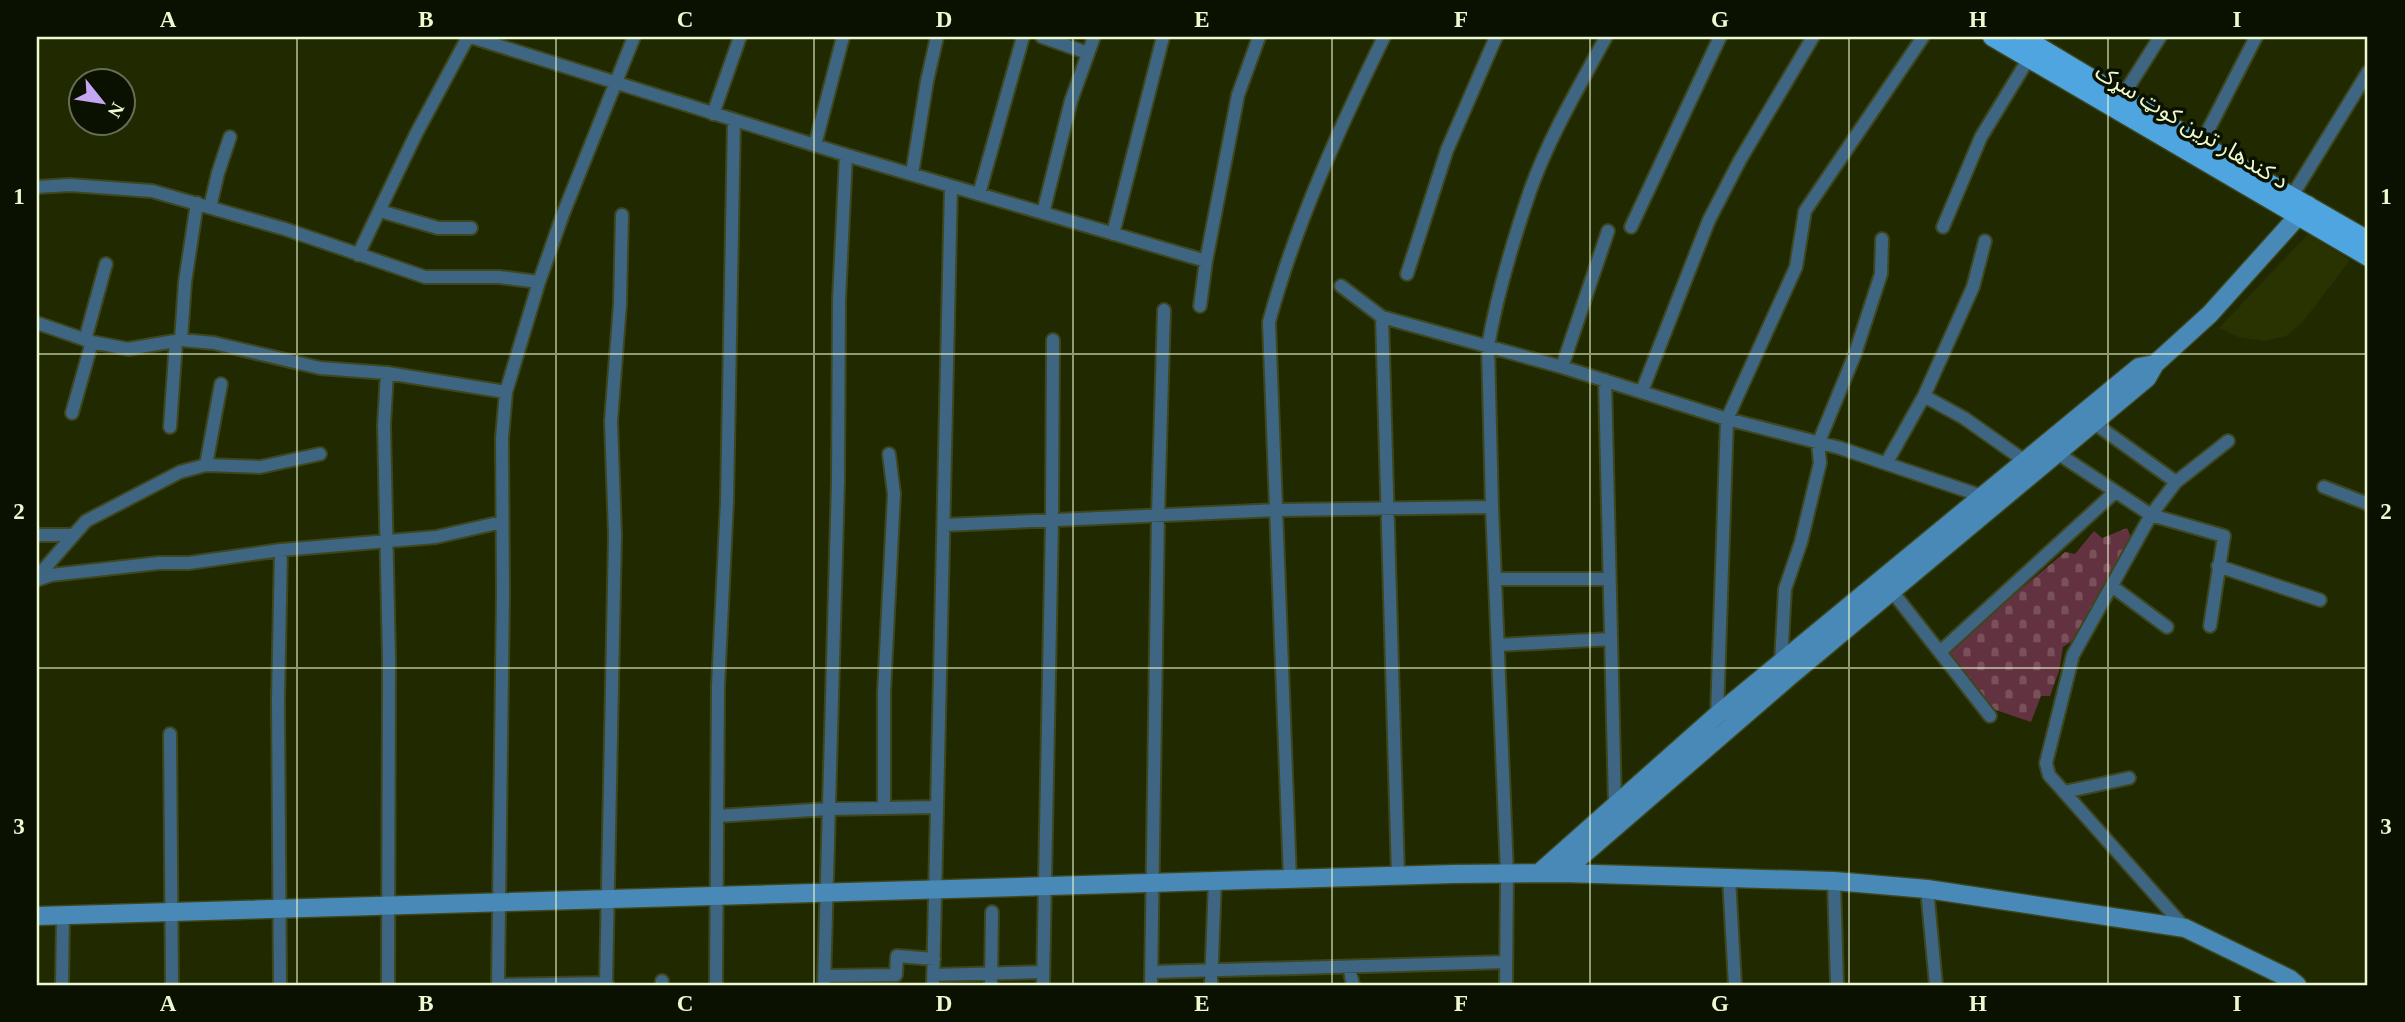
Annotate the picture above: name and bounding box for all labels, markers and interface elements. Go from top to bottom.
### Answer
text: A [160,7,177,32]
text: B [418,7,434,32]
text: C [677,7,693,32]
text: D [936,7,952,32]
text: E [1194,7,1210,32]
text: F [1454,7,1468,32]
text: G [1711,7,1729,32]
text: H [1969,7,1987,32]
text: I [2233,7,2242,32]
street label: د کندهار ترين کوټ سړک [2090,59,2293,195]
north arrow [66,66,136,136]
text: N [104,99,129,122]
text: 1 [13,184,25,209]
text: 1 [2380,184,2392,209]
text: 2 [13,499,25,524]
text: 2 [2380,499,2392,524]
text: 3 [13,814,25,839]
text: 3 [2380,814,2392,839]
text: A [160,991,177,1016]
text: B [418,991,434,1016]
text: C [677,991,693,1016]
text: D [936,991,952,1016]
text: E [1194,991,1210,1016]
text: F [1454,991,1468,1016]
text: G [1711,991,1729,1016]
text: H [1969,991,1987,1016]
text: I [2233,991,2242,1016]

